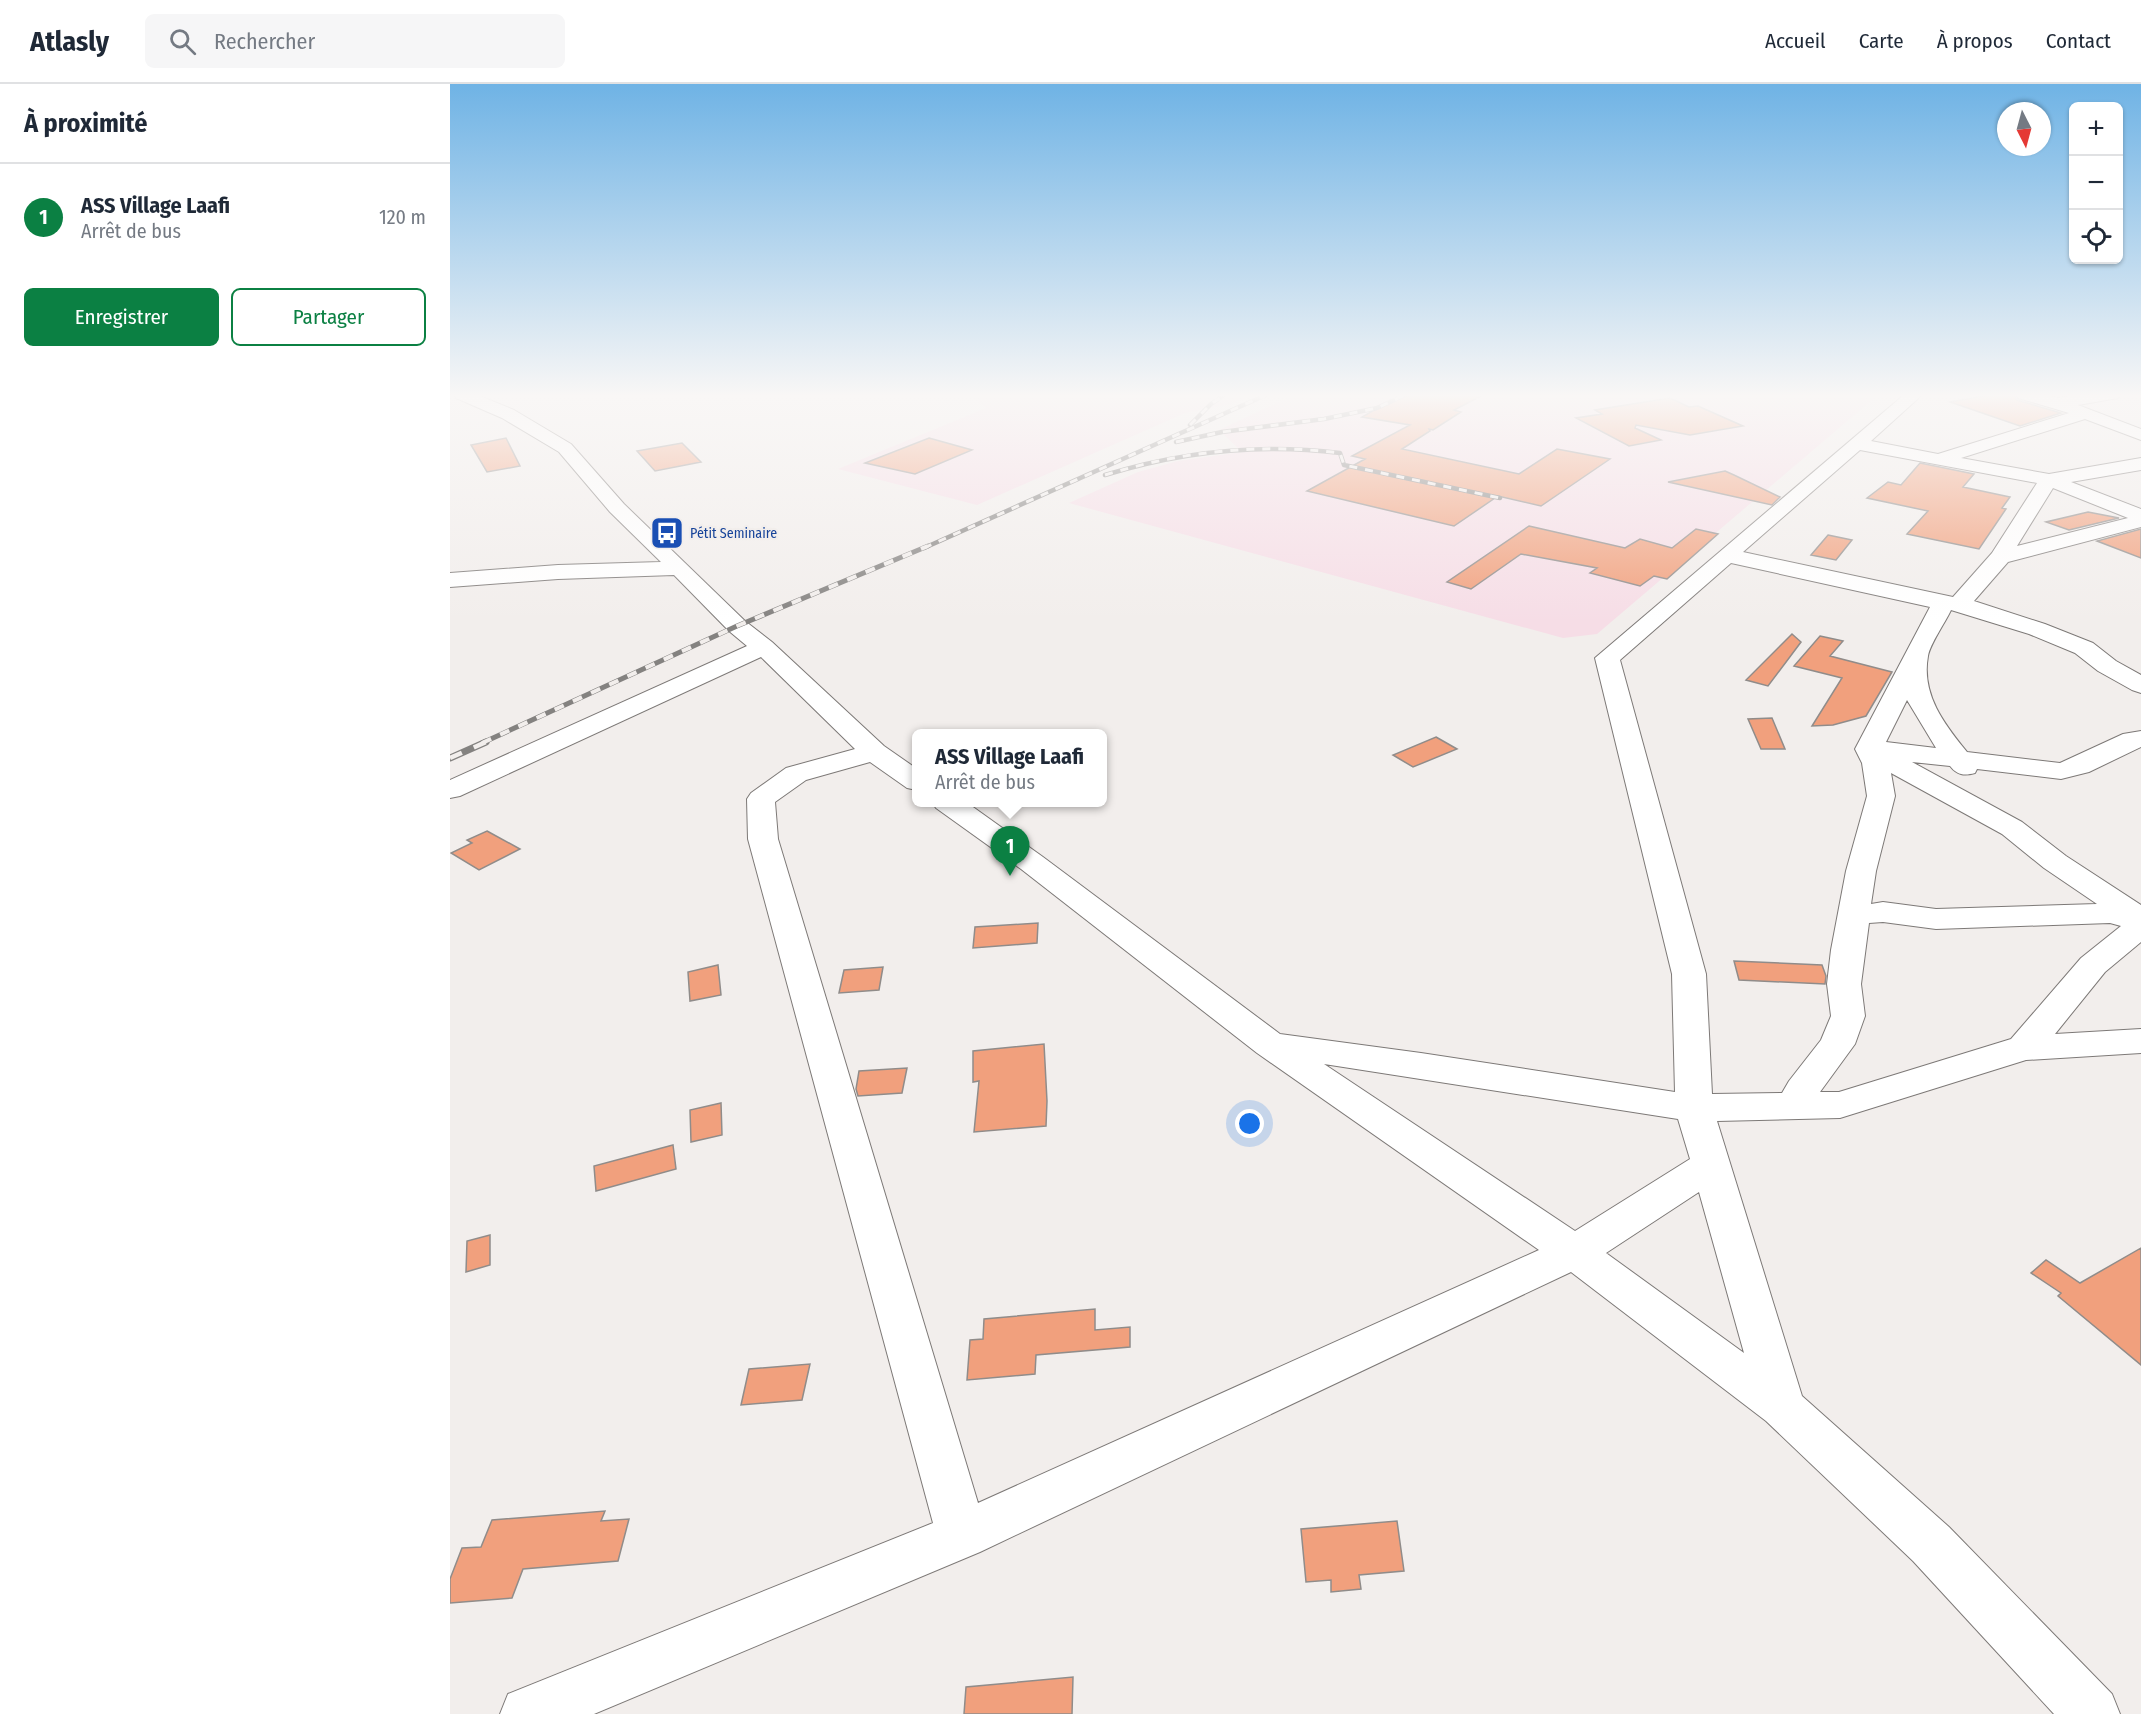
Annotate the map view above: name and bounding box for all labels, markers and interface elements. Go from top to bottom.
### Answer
search box [145,14,565,68]
text: Atlasly [30,25,109,58]
icon: search [166,25,199,58]
text: Rechercher [214,28,315,55]
text: Accueil [1765,28,1826,54]
text: Carte [1859,28,1904,54]
text: À propos [1937,28,2013,54]
text: Contact [2046,28,2111,54]
north arrow [1997,102,2051,156]
map controls [2069,102,2123,264]
button: + [2069,102,2123,156]
text: À proximité [24,108,147,139]
button: − [2069,156,2123,210]
text: ASS Village Laafi [81,192,230,219]
text: 1 [39,205,48,229]
text: 120 m [379,205,426,229]
button: locate [2069,210,2123,264]
text: Arrêt de bus [81,219,181,243]
button: Enregistrer [24,288,219,346]
button: Partager [231,288,426,346]
bus stop icon: Pétit Seminaire [649,515,685,551]
place label: Pétit Seminaire [690,525,777,542]
popup [912,729,1107,807]
text: ASS Village Laafi [935,743,1084,770]
text: Arrêt de bus [935,770,1035,794]
pin: 1 [990,826,1030,876]
your location [1235,1109,1264,1138]

